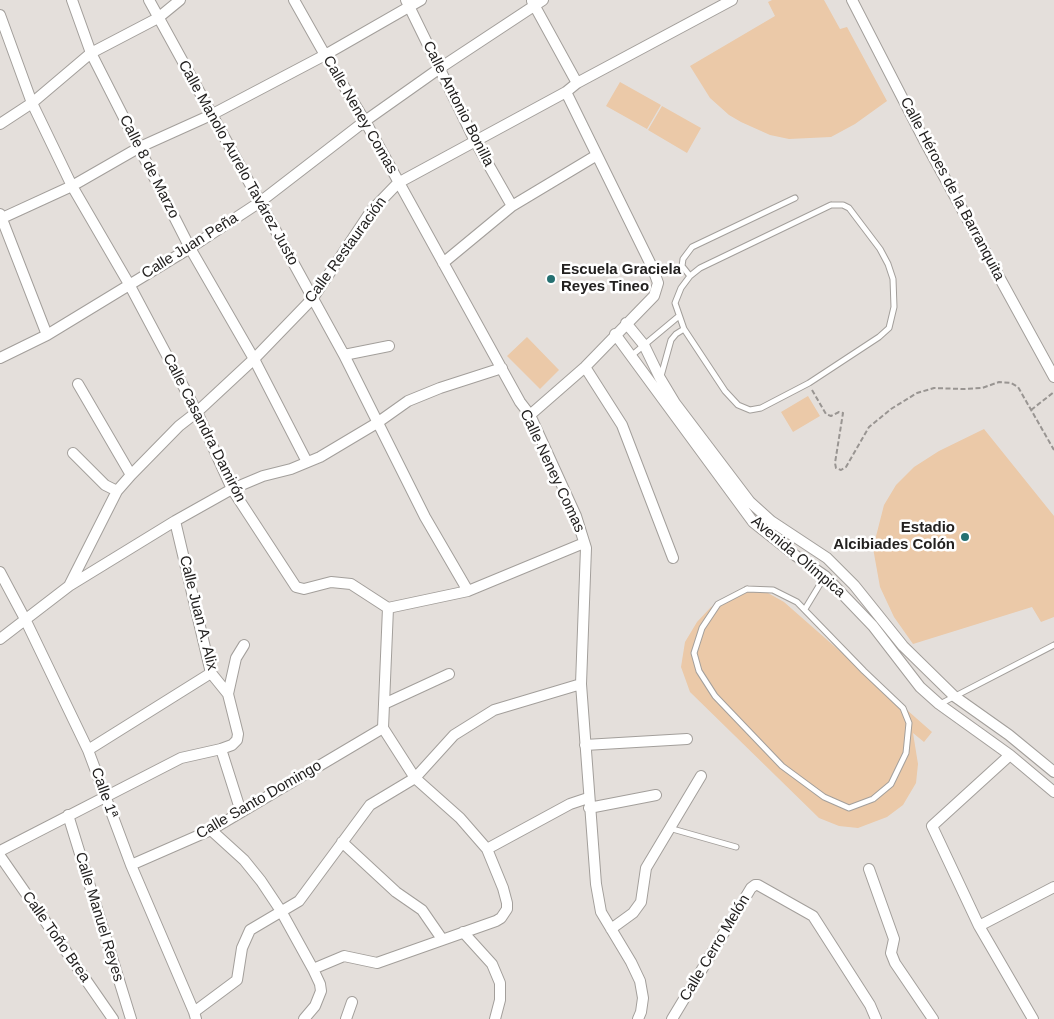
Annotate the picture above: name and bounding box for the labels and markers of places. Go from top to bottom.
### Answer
place label: Escuela Graciela Reyes Tineo [561,261,681,296]
marker: Escuela Graciela Reyes Tineo [545,273,557,285]
place label: Estadio Alcibiades Colón [833,519,955,554]
marker: Estadio Alcibiades Colón [959,531,971,543]

